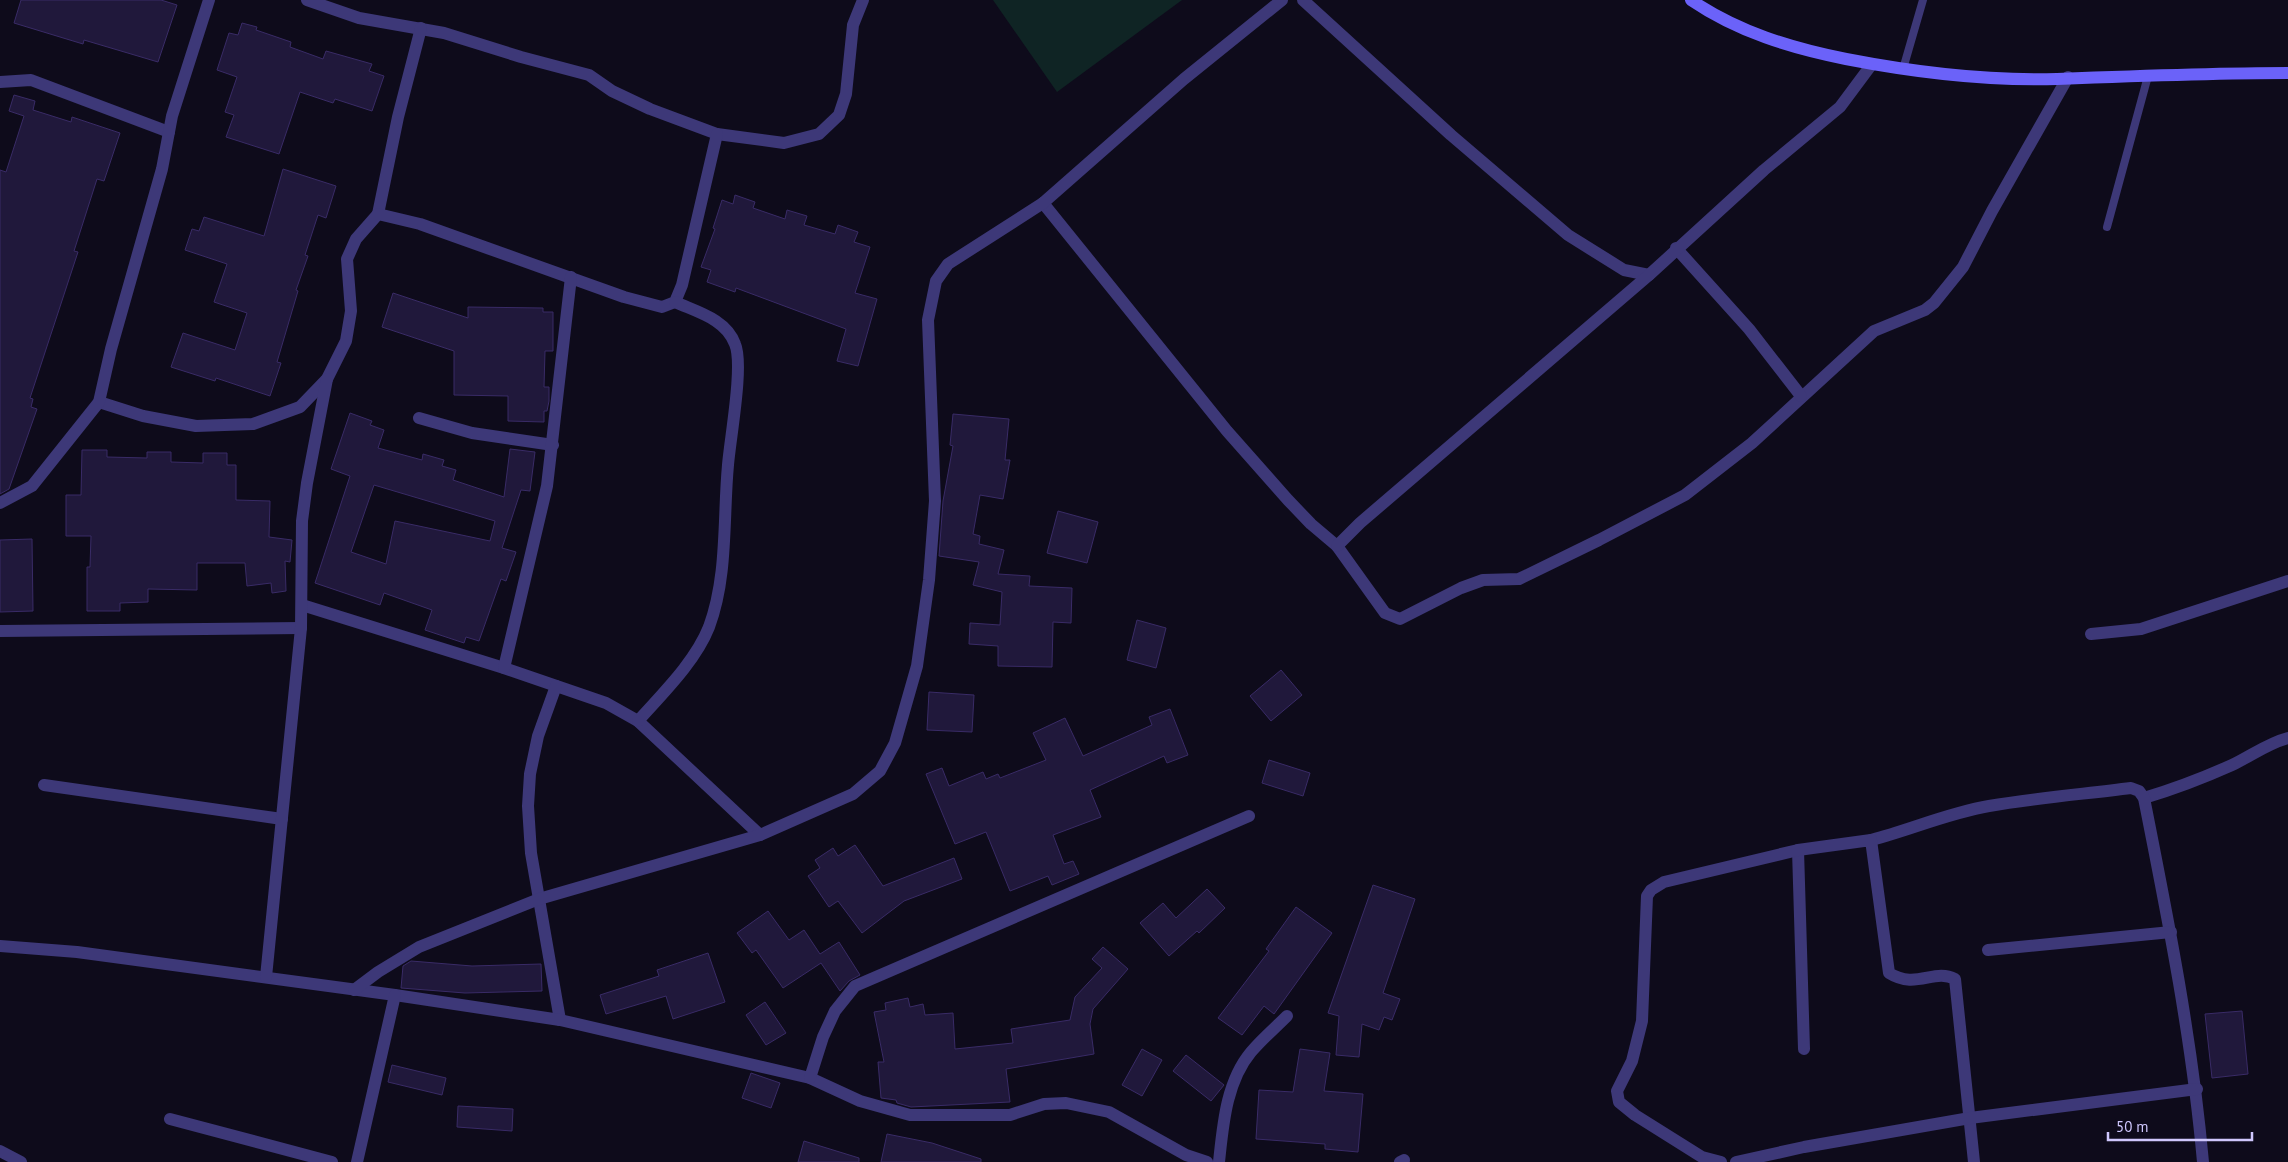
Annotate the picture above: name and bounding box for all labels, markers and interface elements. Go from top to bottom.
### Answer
scale bar [2108,1110,2252,1142]
text: 50 m [2116,1117,2149,1136]

